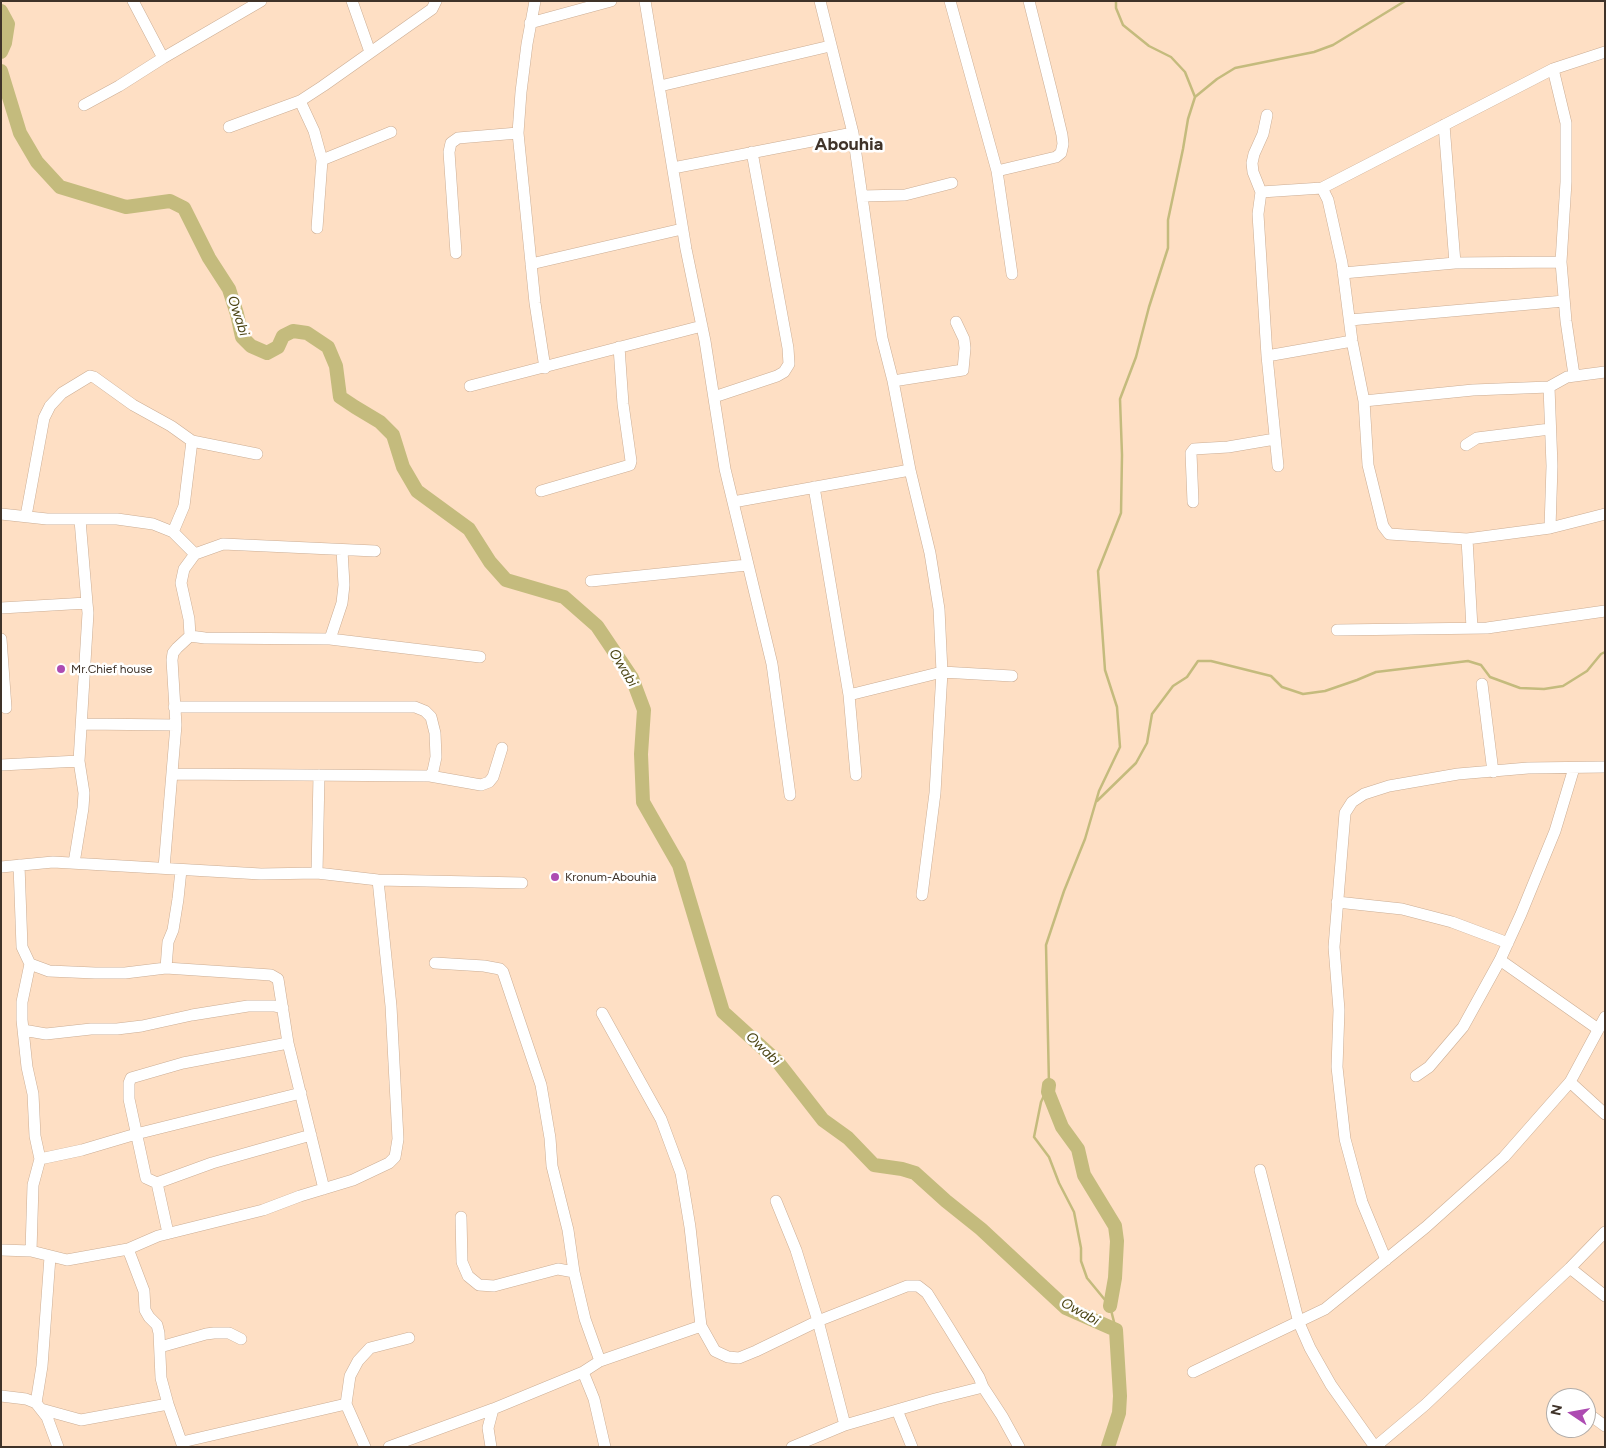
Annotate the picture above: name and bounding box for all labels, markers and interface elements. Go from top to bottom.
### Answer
district label: Abouhia [815,134,883,156]
water label: Owabi [224,294,252,338]
water label: Owabi [605,646,641,690]
place label: Mr.Chief house [71,662,152,676]
marker: Mr.Chief house [55,663,67,675]
place label: Kronum-Abouhia [565,870,656,884]
marker: Kronum-Abouhia [549,871,561,883]
water label: Owabi [742,1029,784,1069]
water label: Owabi [1058,1295,1102,1329]
north arrow [1546,1388,1596,1438]
text: N [1547,1403,1566,1417]

